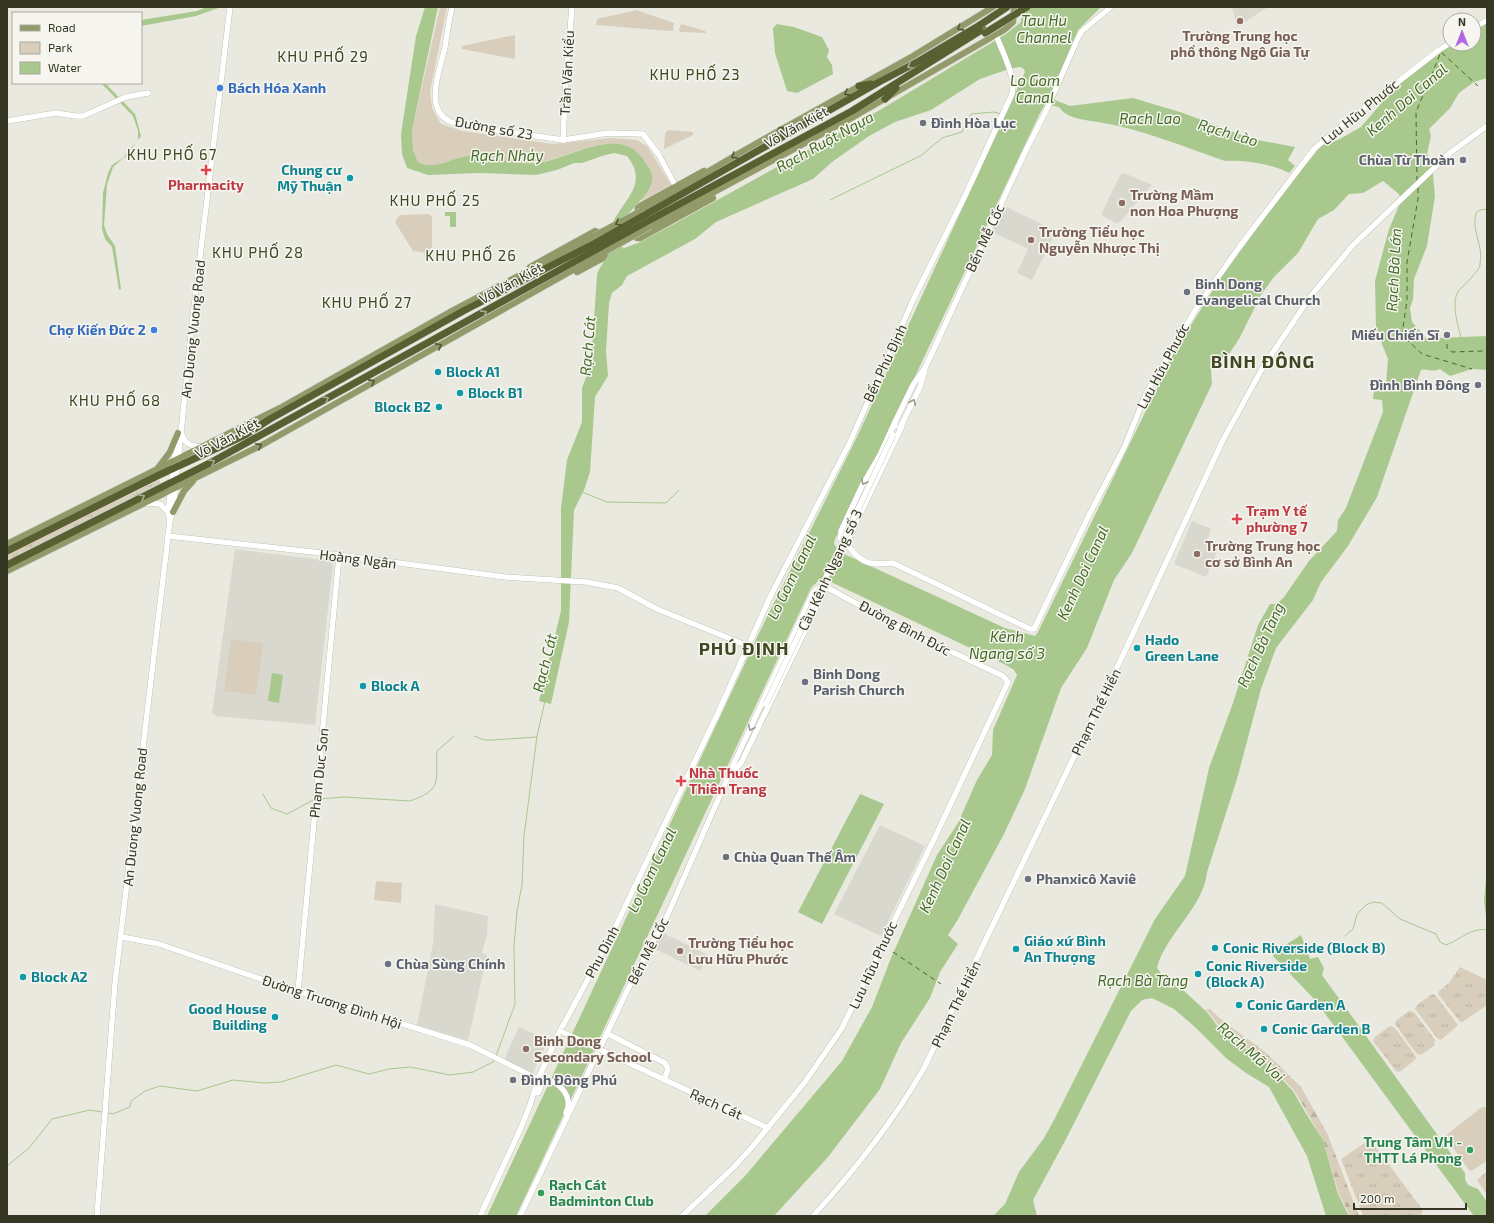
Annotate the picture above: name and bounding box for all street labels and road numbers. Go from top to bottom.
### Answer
street label: Trần Văn Kiểu [556,30,577,116]
street label: Lưu Hữu Phước [1317,75,1402,148]
street label: Võ Văn Kiệt [761,102,831,151]
street label: Đường số 23 [454,112,534,143]
street label: Bến Mễ Cốc [961,201,1008,275]
street label: Võ Văn Kiệt [476,258,546,307]
street label: An Duong Vuong Road [177,259,208,399]
street label: Lưu Hữu Phước [1133,320,1192,412]
street label: Bến Phú Định [859,321,910,404]
street label: Võ Văn Kiệt [192,414,262,462]
street label: Cầu Kênh Ngang số 3 [794,506,865,633]
street label: Hoàng Ngân [319,545,398,572]
street label: Đường Bình Đức [857,596,954,659]
street label: Phạm Thế Hiển [1067,666,1124,758]
street label: Pham Duc Son [305,727,332,819]
street label: An Duong Vuong Road [119,747,150,887]
street label: Bến Mễ Cốc [623,914,672,987]
street label: Lưu Hữu Phước [845,918,900,1012]
street label: Phu Dinh [581,923,622,981]
street label: Phạm Thế Hiển [927,958,984,1050]
street label: Đường Trương Đình Hội [260,971,404,1032]
street label: Rạch Cát [687,1085,745,1123]

